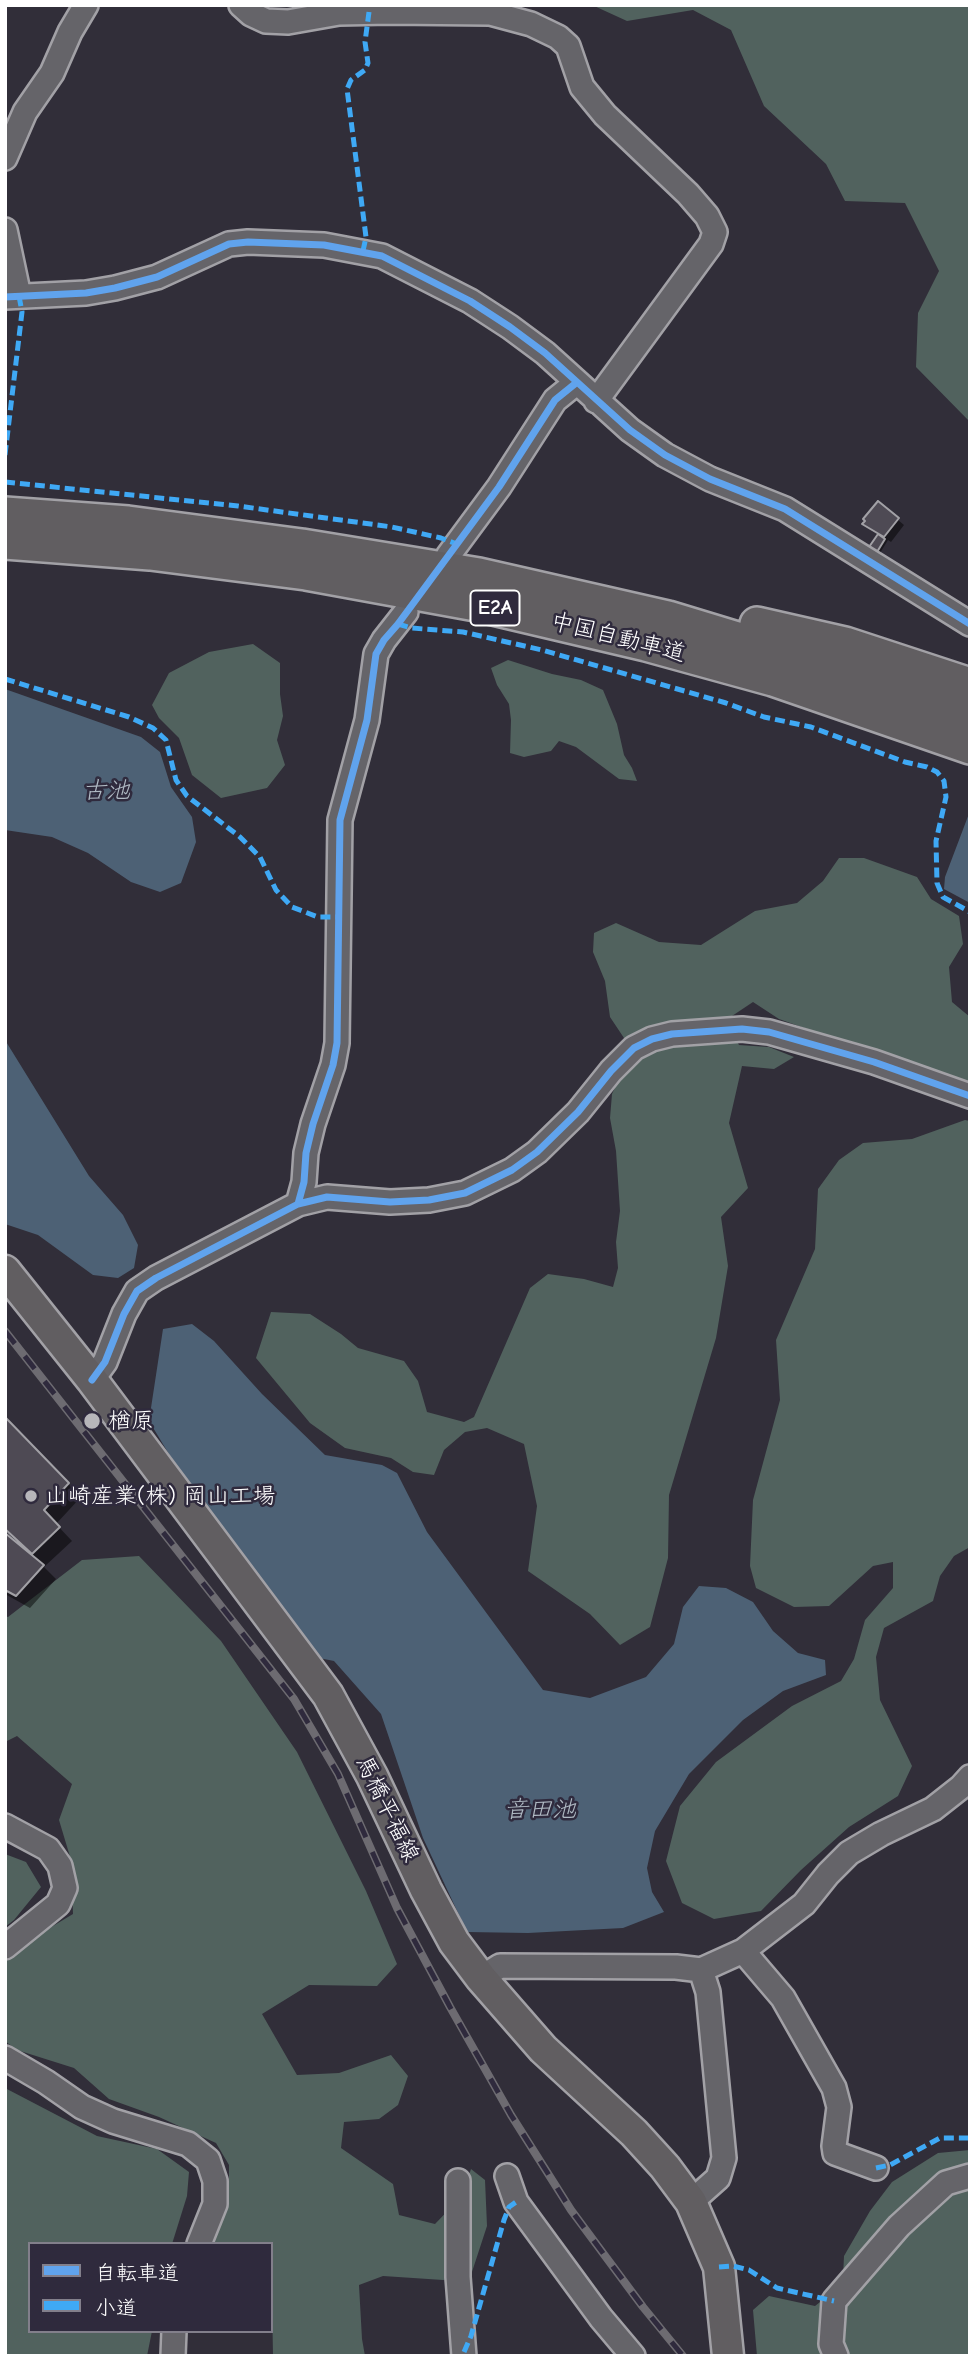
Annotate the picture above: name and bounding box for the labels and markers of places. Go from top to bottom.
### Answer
place label: 楢原 [108,1407,154,1435]
marker: 楢原 [82,1411,102,1431]
place label: 山崎産業(株) 岡山工場 [45,1482,276,1510]
marker: 山崎産業(株) 岡山工場 [23,1488,39,1504]

